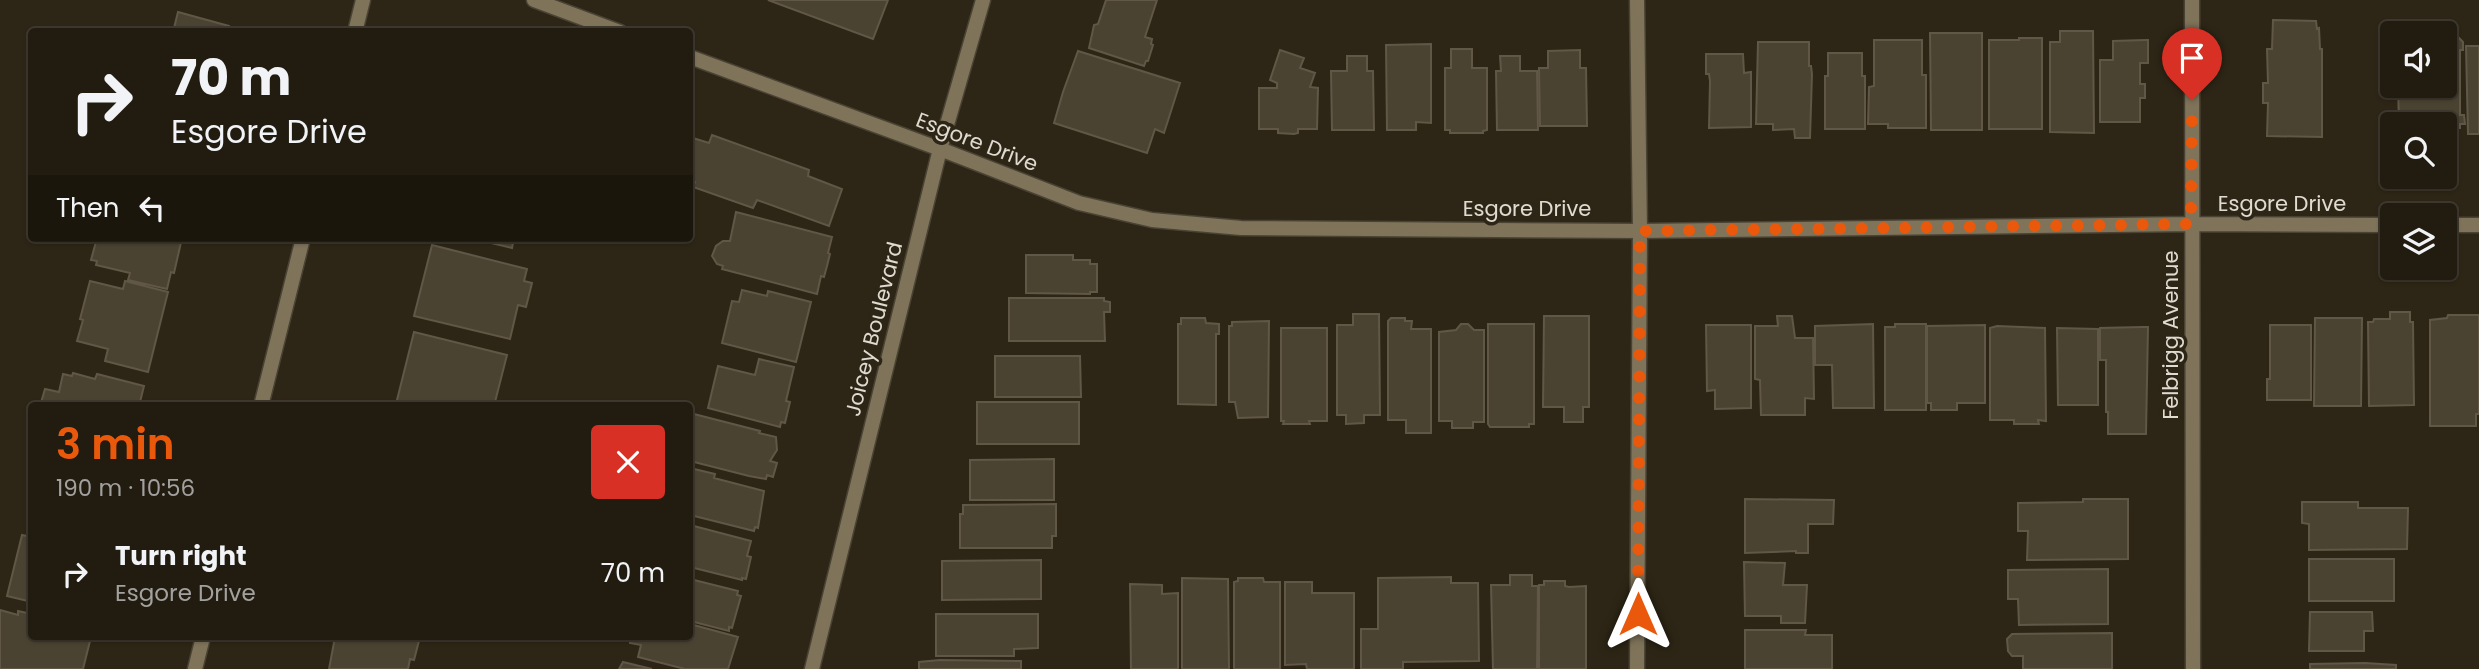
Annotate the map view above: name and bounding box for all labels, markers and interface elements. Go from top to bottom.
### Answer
map controls [2380,21,2457,280]
button: sound [2380,21,2457,98]
pin [2162,28,2222,100]
icon: arrive [2173,39,2211,77]
text: 70 m [171,44,291,112]
icon: right [56,56,147,147]
street label: Esgore Drive [912,105,1042,178]
text: Esgore Drive [171,109,367,154]
button: search [2380,112,2457,189]
icon: left [133,189,171,227]
street label: Esgore Drive [2218,189,2346,218]
text: Then [56,190,119,226]
street label: Esgore Drive [1463,194,1591,223]
button: layers [2380,203,2457,280]
street label: Joicey Boulevard [838,239,909,419]
street label: Felbrigg Avenue [2156,251,2185,419]
text: 3 min [56,415,175,474]
button: close [591,425,665,499]
text: 190 m · 10:56 [56,472,195,504]
text: Turn right [115,538,247,574]
icon: right [56,555,94,593]
text: 70 m [601,555,665,591]
text: Esgore Drive [115,577,256,609]
position arrow [1601,577,1675,651]

